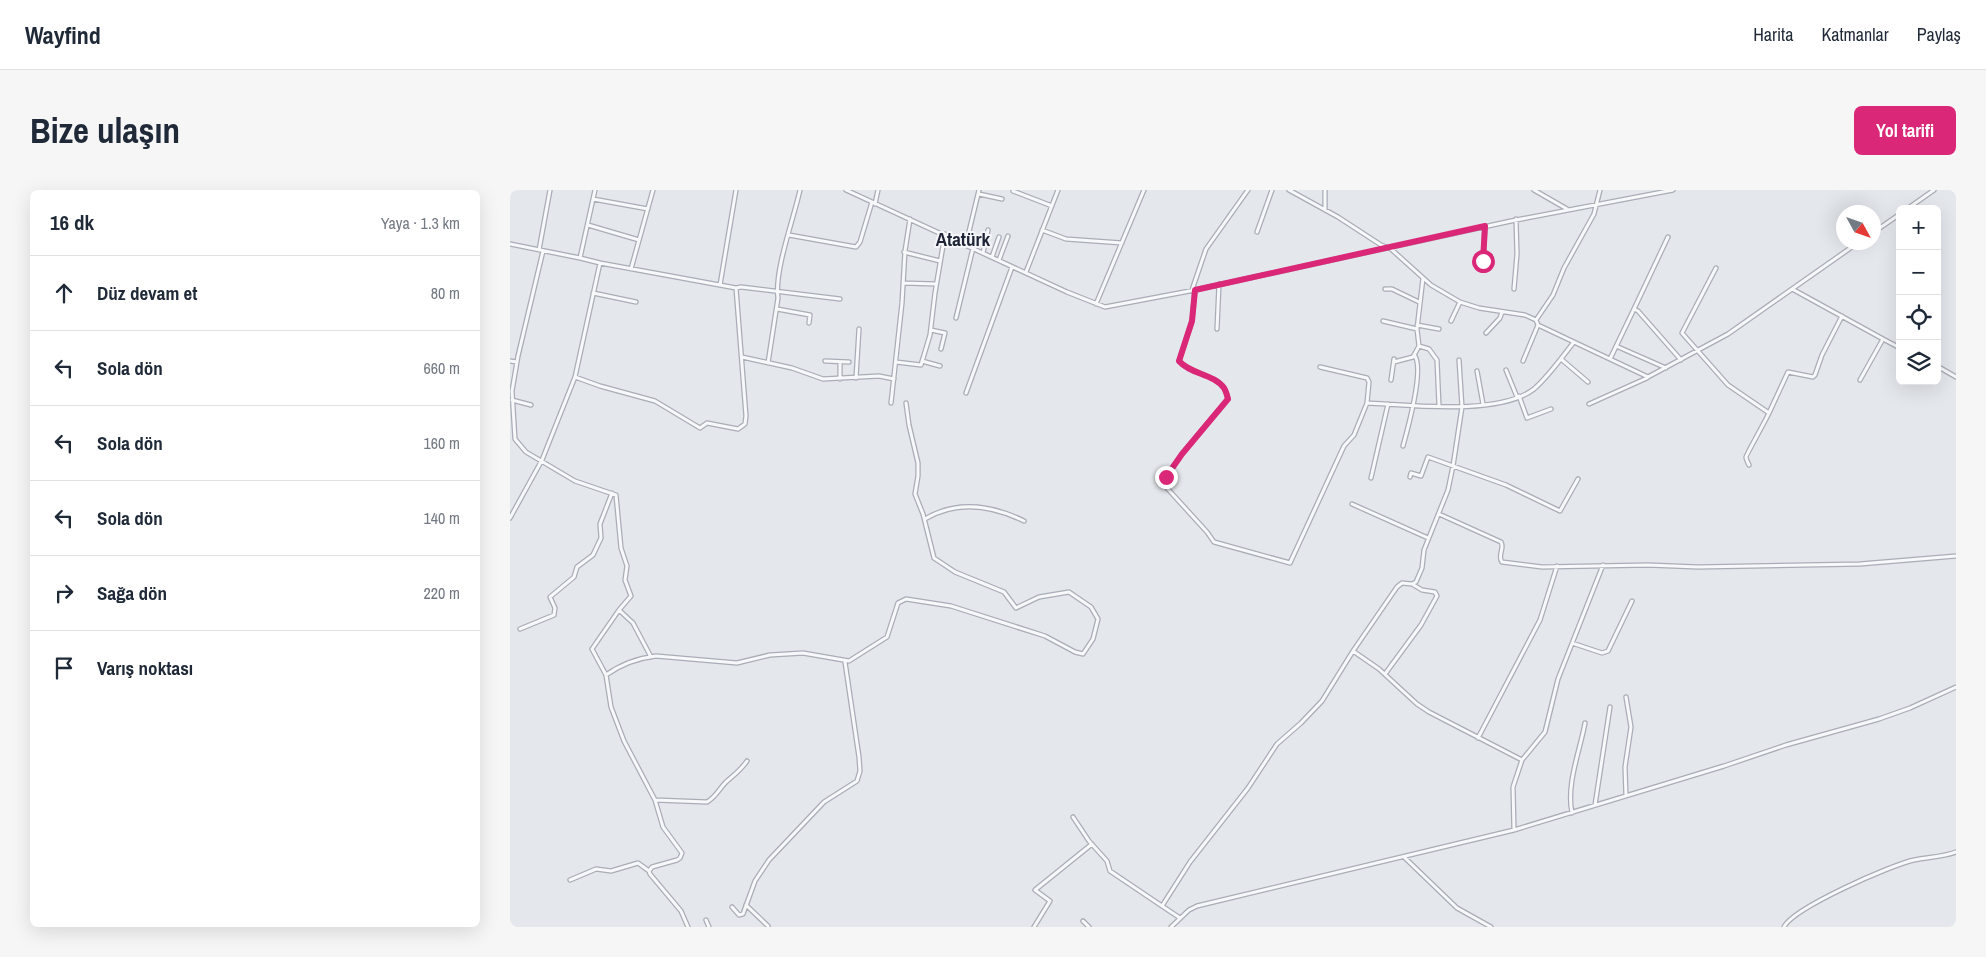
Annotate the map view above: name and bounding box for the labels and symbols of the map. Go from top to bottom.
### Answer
north arrow [1836,205,1881,250]
district label: Atatürk [936,226,991,252]
route start [1472,250,1495,273]
route end [1155,466,1178,489]

